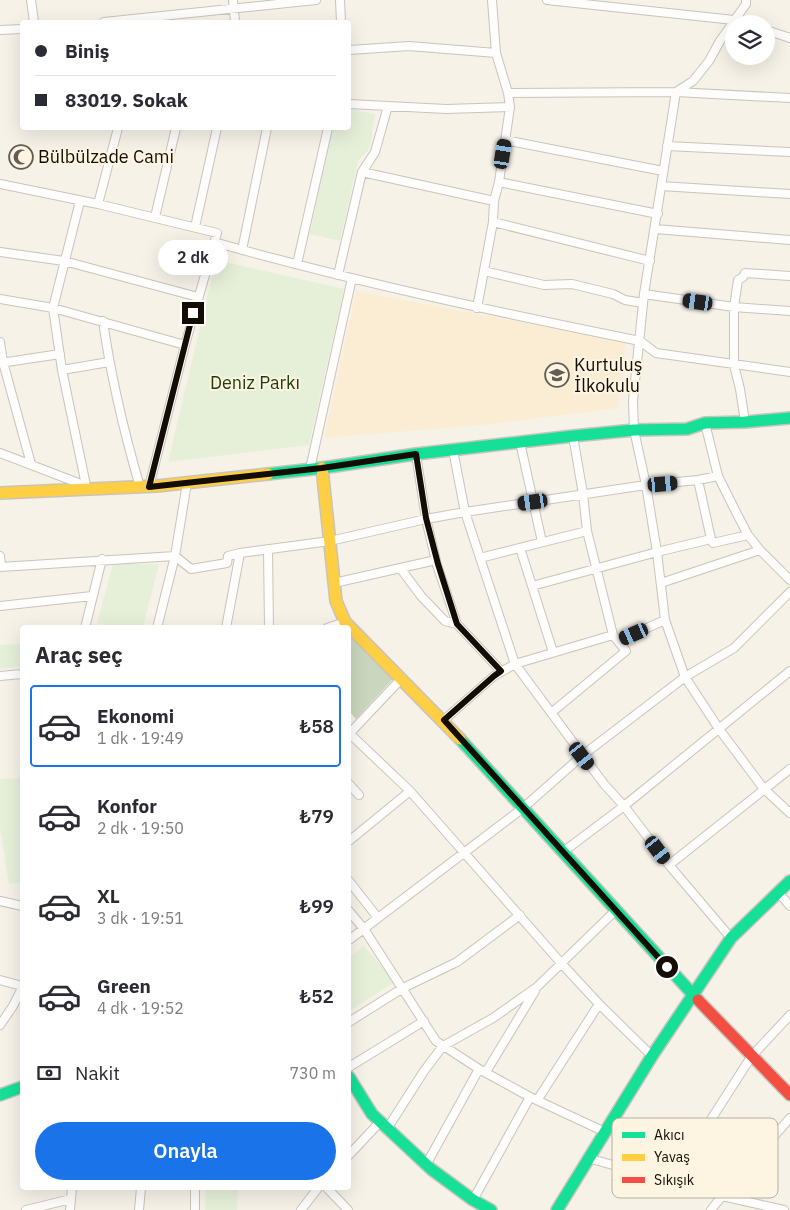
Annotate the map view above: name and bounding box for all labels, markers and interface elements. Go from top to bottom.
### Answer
map controls [725,15,775,65]
button: layers [725,15,775,65]
text: Biniş [65,39,109,63]
text: 83019. Sokak [65,88,188,112]
car [493,138,512,170]
mosque icon: Bülbülzade Cami [8,144,34,170]
place label: Bülbülzade Cami [38,145,174,168]
callout: 2 dk [158,240,228,276]
text: 2 dk [177,247,209,267]
car [682,292,713,312]
route end [182,302,204,324]
place label: Kurtuluş İlkokulu [574,353,643,397]
school or university icon: Kurtuluş İlkokulu [544,362,570,388]
park label: Deniz Parkı [210,371,300,394]
car [647,475,678,493]
car [517,492,548,512]
car [617,621,650,647]
text: Araç seç [35,640,123,669]
icon: car [37,704,82,749]
text: Ekonomi [97,704,174,728]
text: ₺58 [300,714,334,738]
text: 1 dk · 19:49 [97,728,184,748]
car [566,740,597,772]
icon: car [37,794,82,839]
text: Konfor [97,794,157,818]
text: ₺79 [300,804,334,828]
text: 2 dk · 19:50 [97,818,184,838]
car [642,834,673,866]
icon: car [37,884,82,929]
text: XL [97,884,120,908]
text: ₺99 [300,894,334,918]
text: 3 dk · 19:51 [97,908,184,928]
route start [656,956,678,978]
icon: car [37,974,82,1019]
text: Green [97,974,151,998]
text: ₺52 [300,984,334,1008]
text: 4 dk · 19:52 [97,998,184,1018]
icon: cash [35,1059,63,1087]
text: Nakit [75,1061,120,1085]
text: 730 m [289,1063,336,1083]
legend [612,1118,778,1198]
button: Onayla [35,1122,336,1180]
text: Akıcı [654,1126,684,1144]
text: Yavaş [654,1148,690,1166]
text: Sıkışık [654,1171,695,1189]

